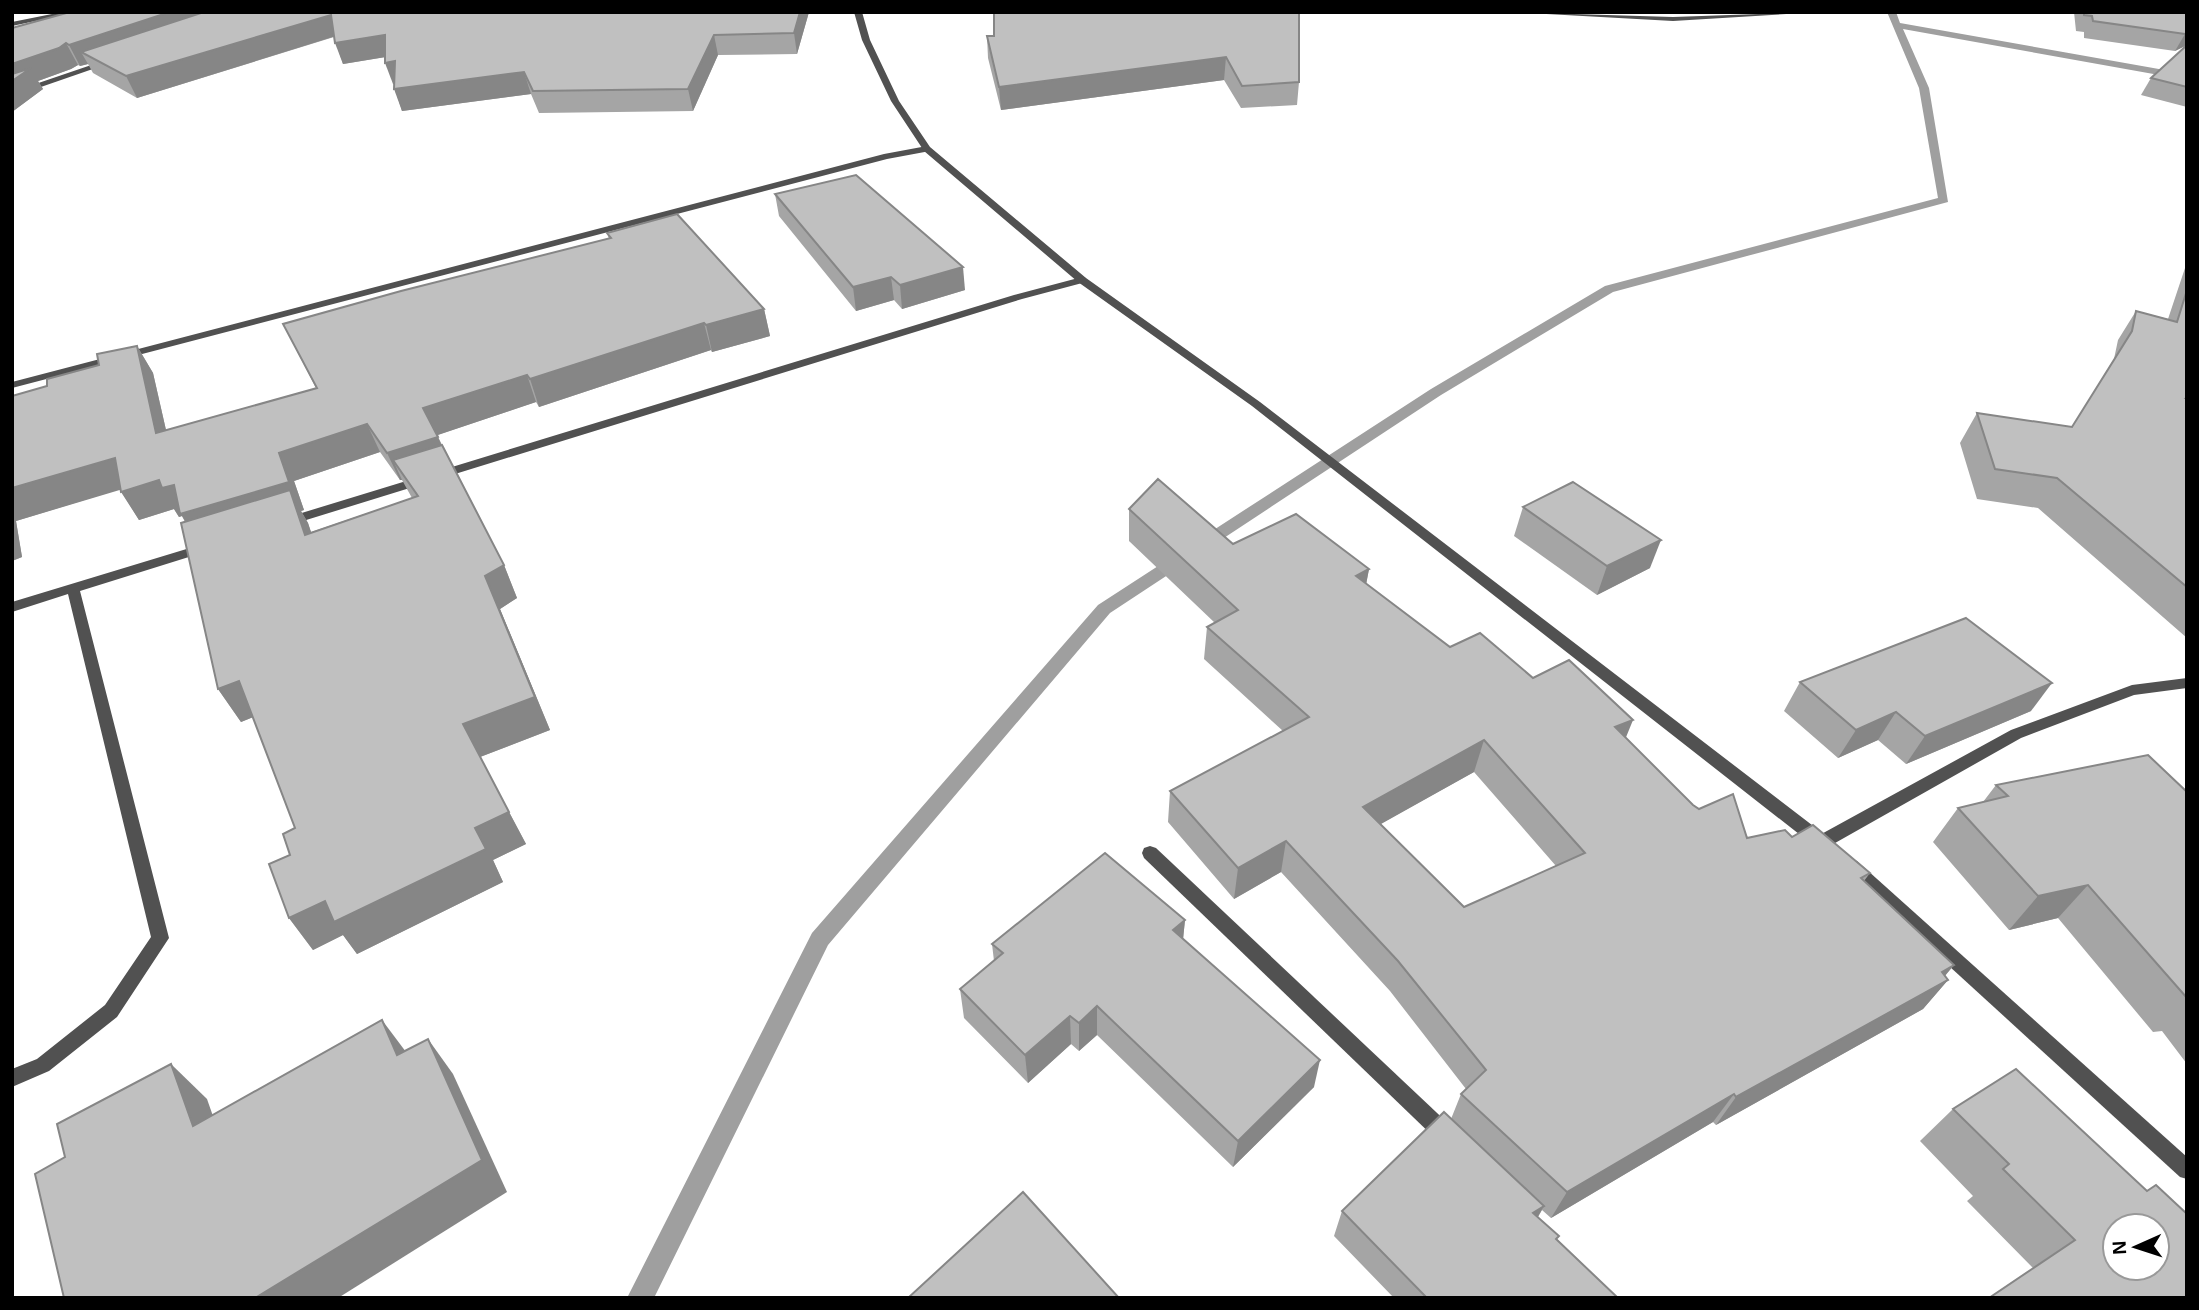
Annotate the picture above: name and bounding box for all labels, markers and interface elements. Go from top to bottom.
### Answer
north arrow [2101,1212,2171,1282]
text: N [2109,1240,2130,1255]

